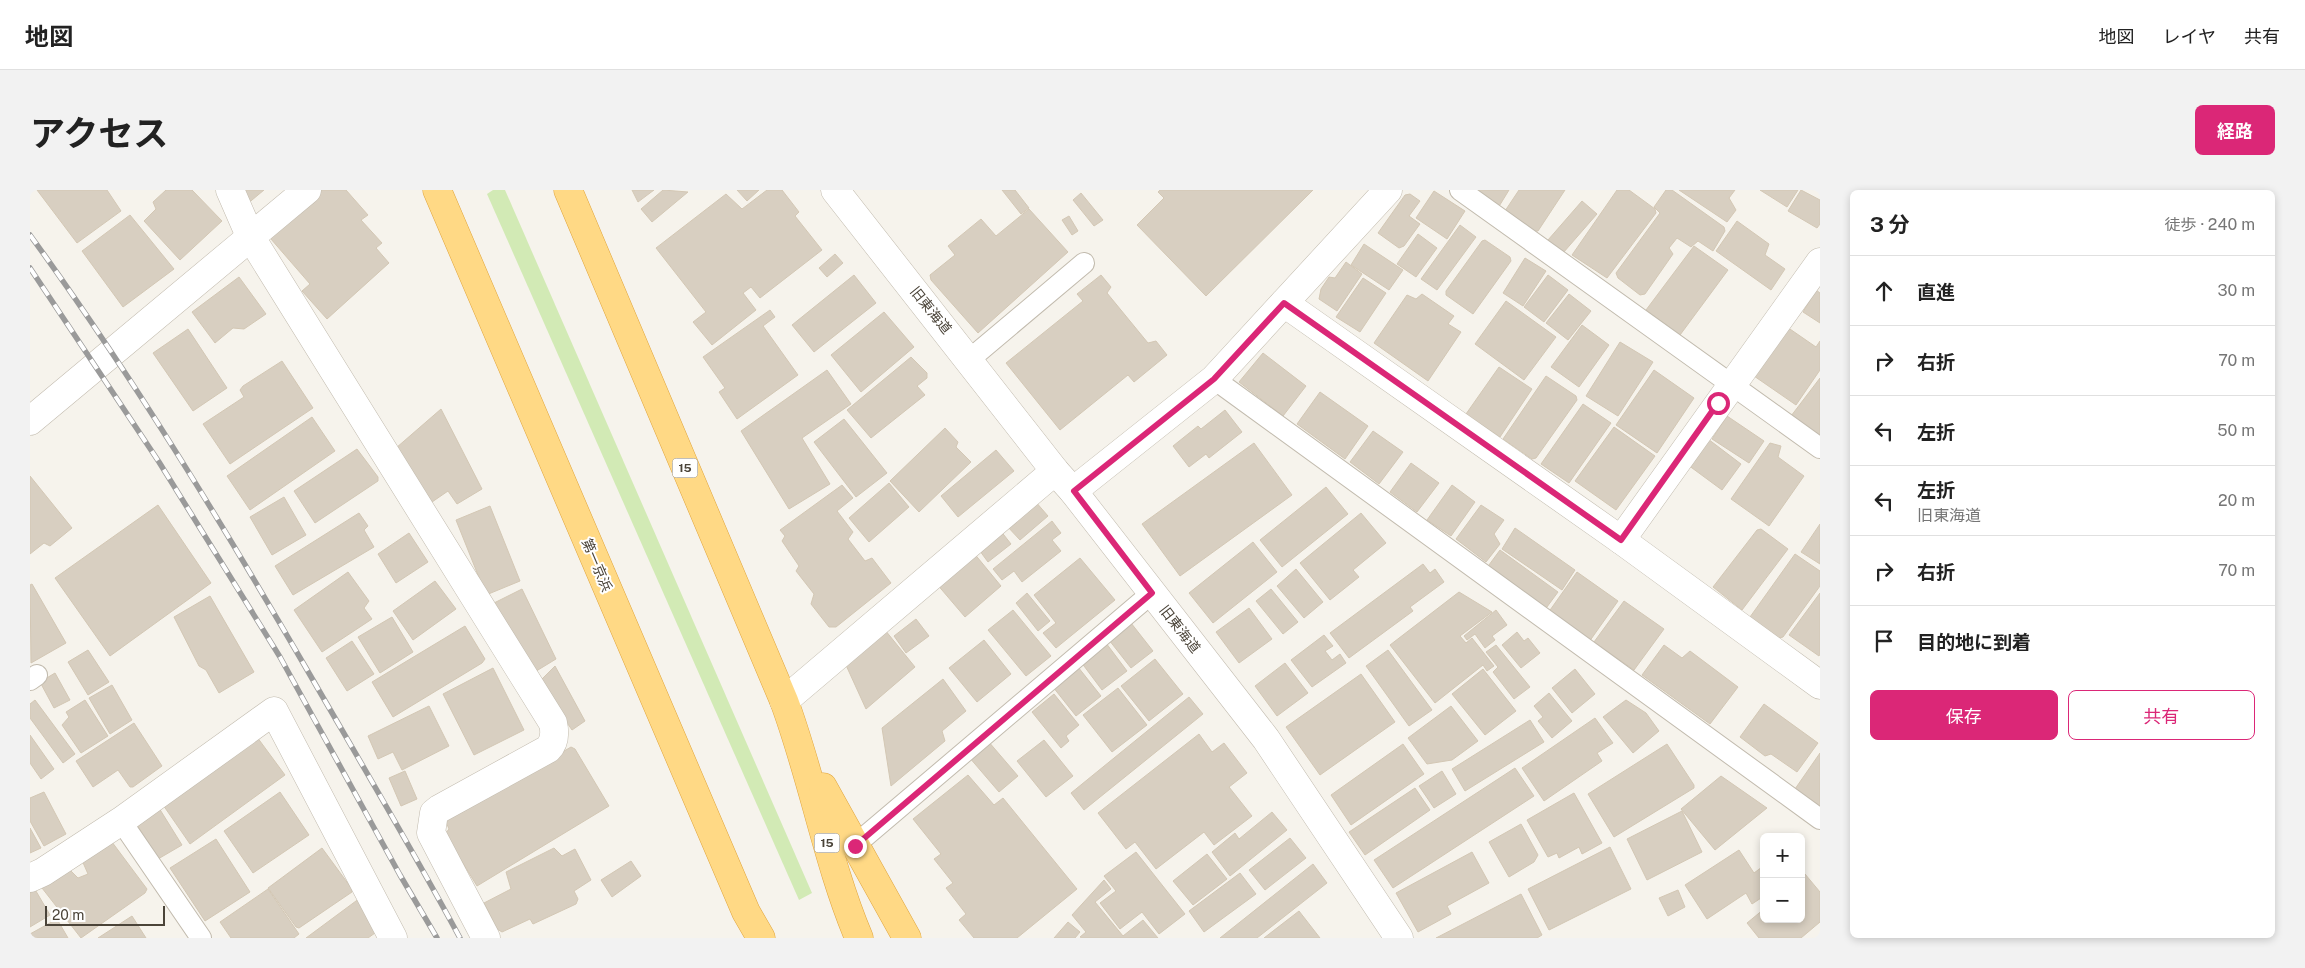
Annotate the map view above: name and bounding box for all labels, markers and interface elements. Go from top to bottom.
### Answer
text: 地図 [25,22,73,50]
text: 地図 [2099,26,2135,47]
text: レイヤ [2163,26,2216,47]
text: 共有 [2244,26,2280,47]
button: 経路 [2195,105,2275,155]
text: アクセス [30,113,168,154]
text: 3 分 [1870,212,1910,237]
text: 徒歩 · 240 m [2165,215,2255,234]
icon: ahead [1870,277,1898,305]
text: 直進 [1917,281,1955,303]
text: 30 m [2218,281,2255,300]
street label: 旧東海道 [907,283,955,337]
icon: right [1870,347,1898,375]
text: 右折 [1917,351,1955,373]
text: 70 m [2218,351,2255,370]
route start [1707,392,1730,415]
icon: left [1870,417,1898,445]
text: 左折 [1917,421,1955,443]
text: 50 m [2217,421,2255,440]
road number: 15 [672,458,698,478]
text: 左折 [1917,479,1955,501]
icon: left [1870,487,1898,515]
text: 20 m [2218,491,2255,510]
text: 旧東海道 [1917,506,1981,525]
street label: 第一京浜 [579,536,615,594]
icon: right [1870,557,1898,585]
text: 右折 [1917,561,1955,583]
text: 70 m [2218,561,2255,580]
street label: 旧東海道 [1156,602,1204,656]
icon: arrive [1870,627,1898,655]
text: 目的地に到着 [1917,631,2031,653]
button: 保存 [1870,690,2058,740]
button: 共有 [2068,690,2255,740]
map controls [1760,833,1805,923]
button: + [1760,833,1805,878]
road number: 15 [814,834,840,852]
route end [844,835,867,858]
button: − [1760,878,1805,923]
scale bar [45,903,165,926]
text: 20 m [52,907,84,923]

